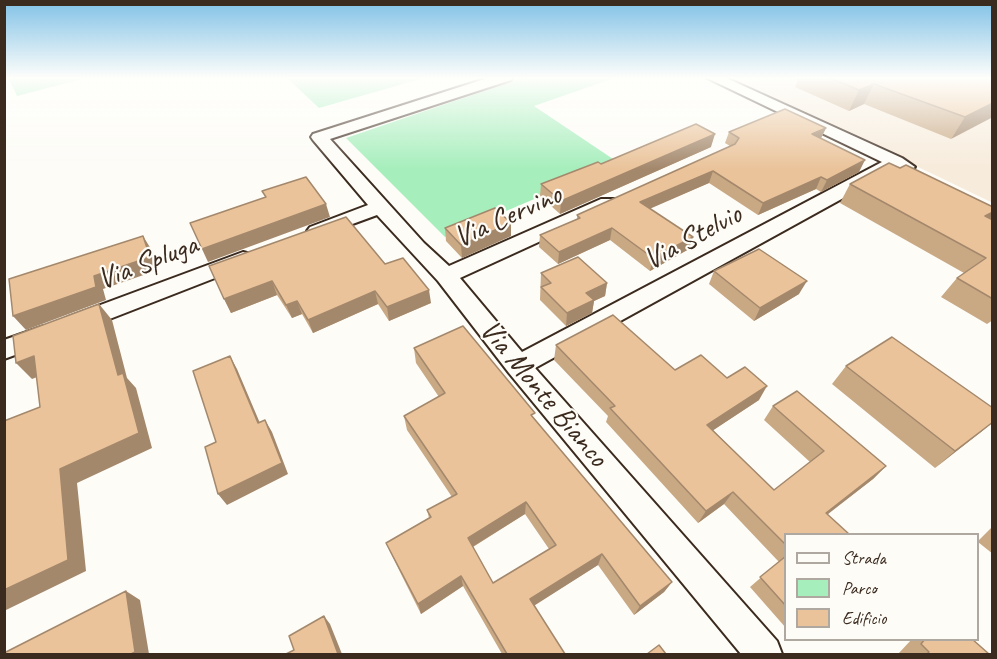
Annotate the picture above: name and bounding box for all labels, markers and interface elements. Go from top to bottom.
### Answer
street label: Via Cervino [449,177,567,257]
street label: Via Stelvio [638,197,748,279]
street label: Via Spluga [93,227,203,299]
street label: Via Monte Bianco [471,313,615,475]
legend [784,533,979,641]
text: Strada [842,547,886,569]
text: Parco [842,577,877,599]
text: Edificio [842,607,886,629]

